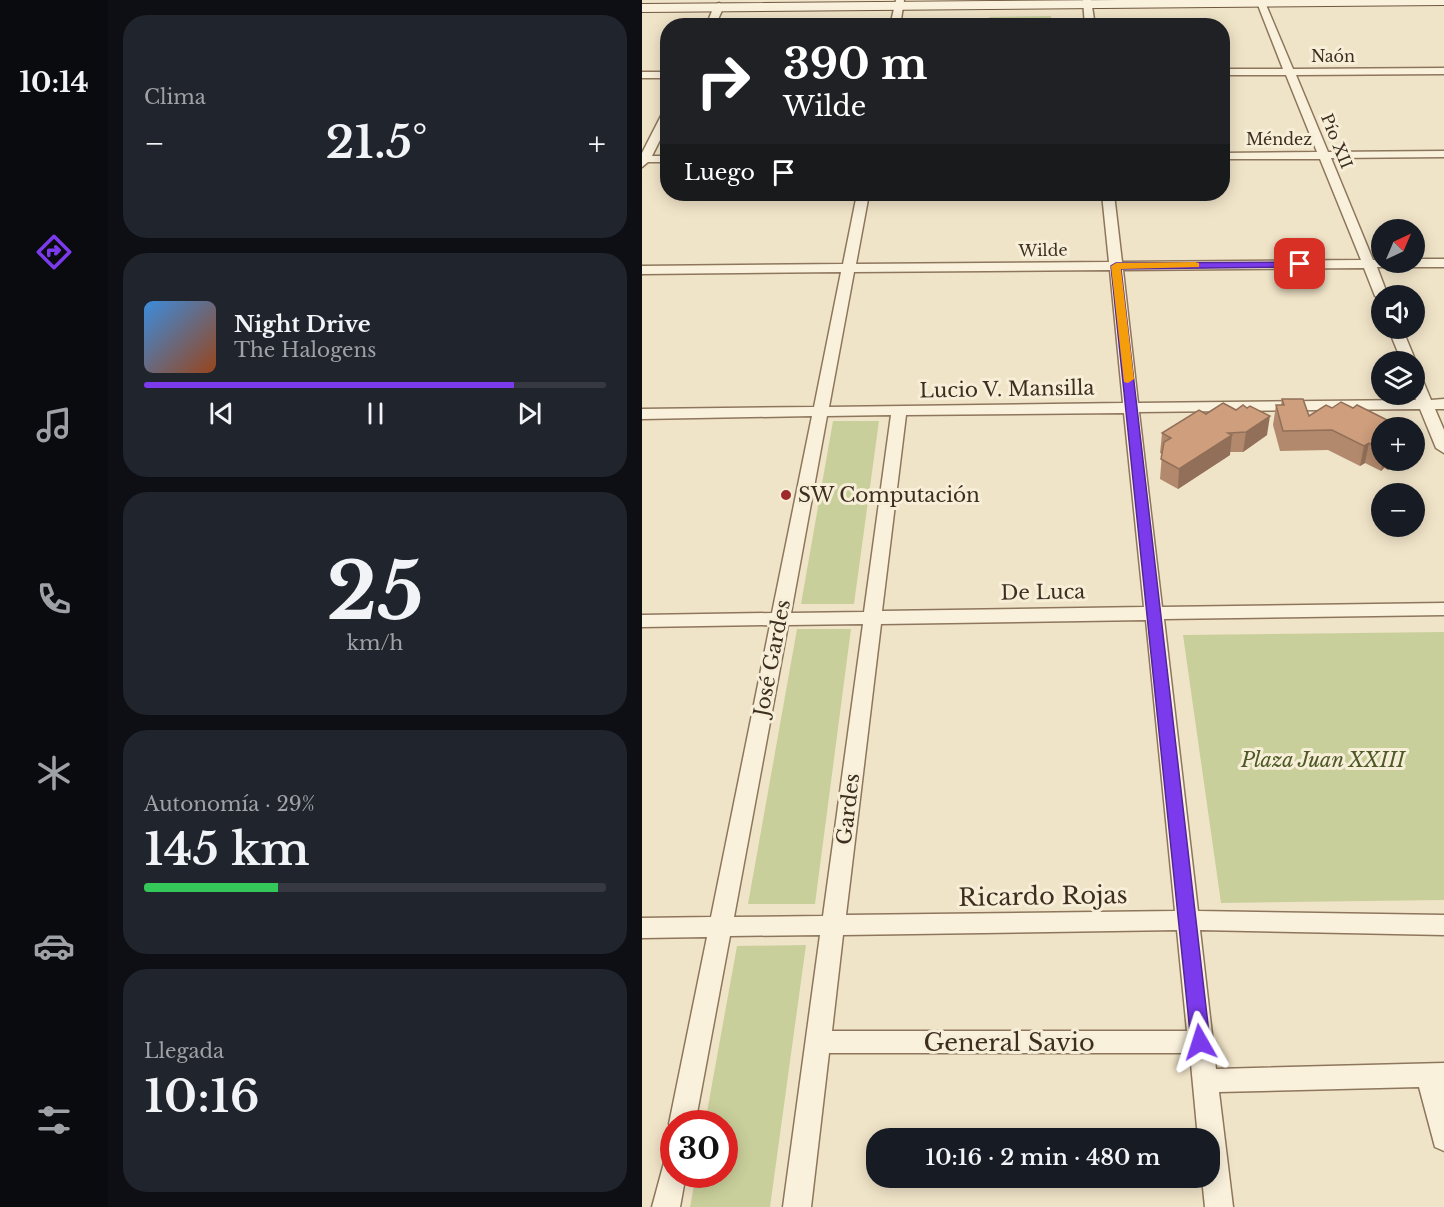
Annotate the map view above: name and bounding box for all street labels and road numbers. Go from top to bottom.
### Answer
street label: Naón [1311,46,1355,66]
street label: Pío XII [1317,111,1357,171]
street label: Méndez [1246,129,1312,149]
street label: Wilde [1017,240,1068,260]
street label: Lucio V. Mansilla [919,375,1096,403]
street label: De Luca [1000,579,1086,605]
street label: José Gardes [748,598,795,721]
street label: Gardes [832,772,864,846]
street label: Ricardo Rojas [958,880,1128,912]
street label: General Savio [923,1028,1095,1057]

